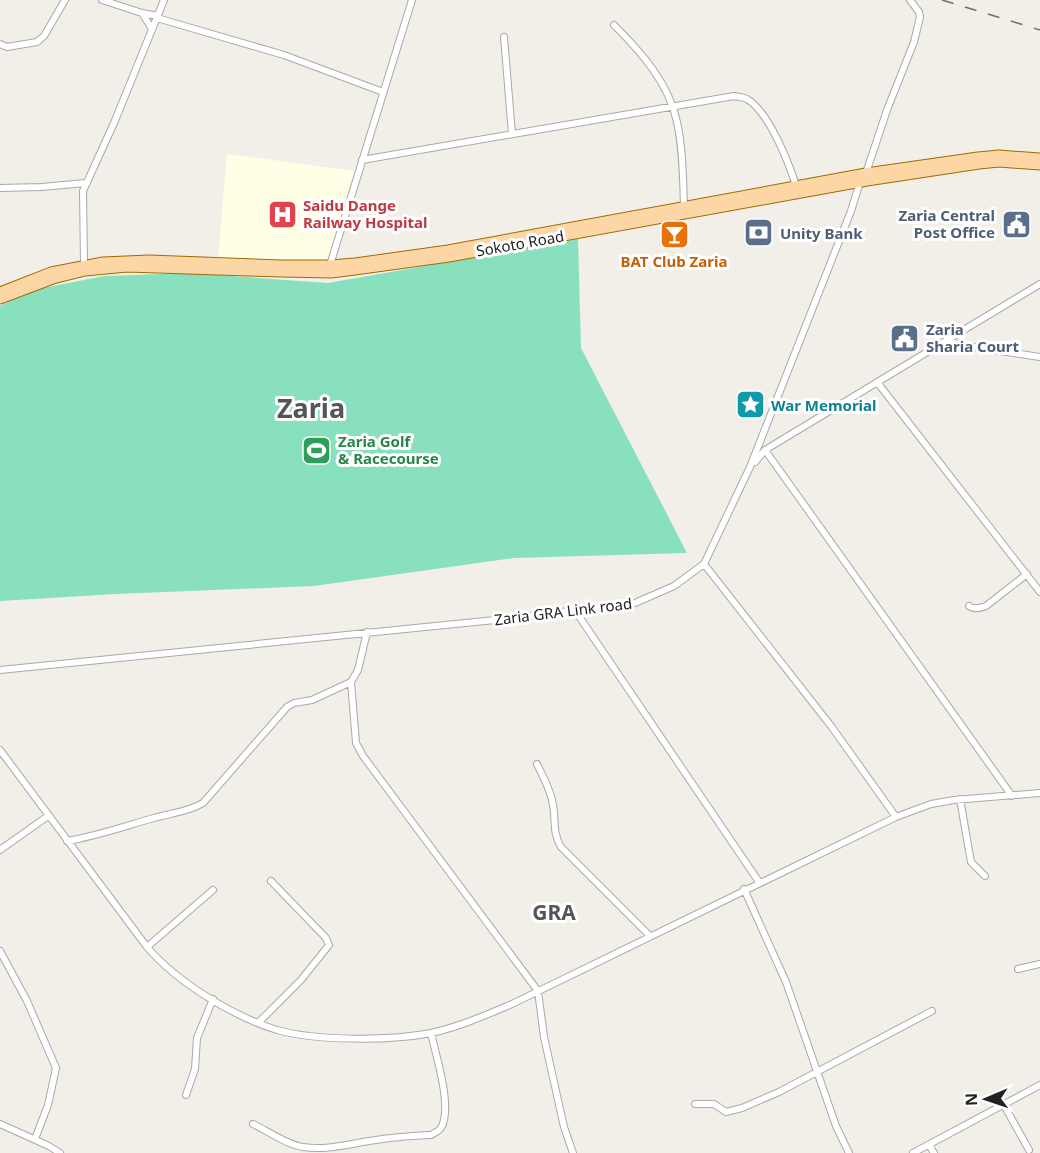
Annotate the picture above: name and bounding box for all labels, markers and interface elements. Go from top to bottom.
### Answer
place label: Saidu Dange Railway Hospital [303,195,427,232]
hospital icon: Saidu Dange Railway Hospital [266,198,298,230]
place label: Zaria Central Post Office [899,205,995,242]
public building icon: Zaria Central Post Office [1000,208,1032,240]
bank icon: Unity Bank [743,217,775,249]
bar icon: BAT Club Zaria [658,218,690,250]
place label: Unity Bank [780,223,863,243]
street label: Sokoto Road [475,225,565,261]
place label: BAT Club Zaria [621,251,727,271]
place label: Zaria Sharia Court [926,319,1020,356]
public building icon: Zaria Sharia Court [889,322,921,354]
district label: Zaria [277,389,345,426]
place icon: War Memorial [734,389,766,421]
place label: War Memorial [771,395,877,415]
place label: Zaria Golf & Racecourse [338,431,439,468]
sports icon: Zaria Golf & Racecourse [301,434,333,466]
street label: Zaria GRA Link road [493,593,633,629]
district label: GRA [532,898,576,926]
north arrow [956,1069,1016,1129]
text: N [960,1093,982,1106]

